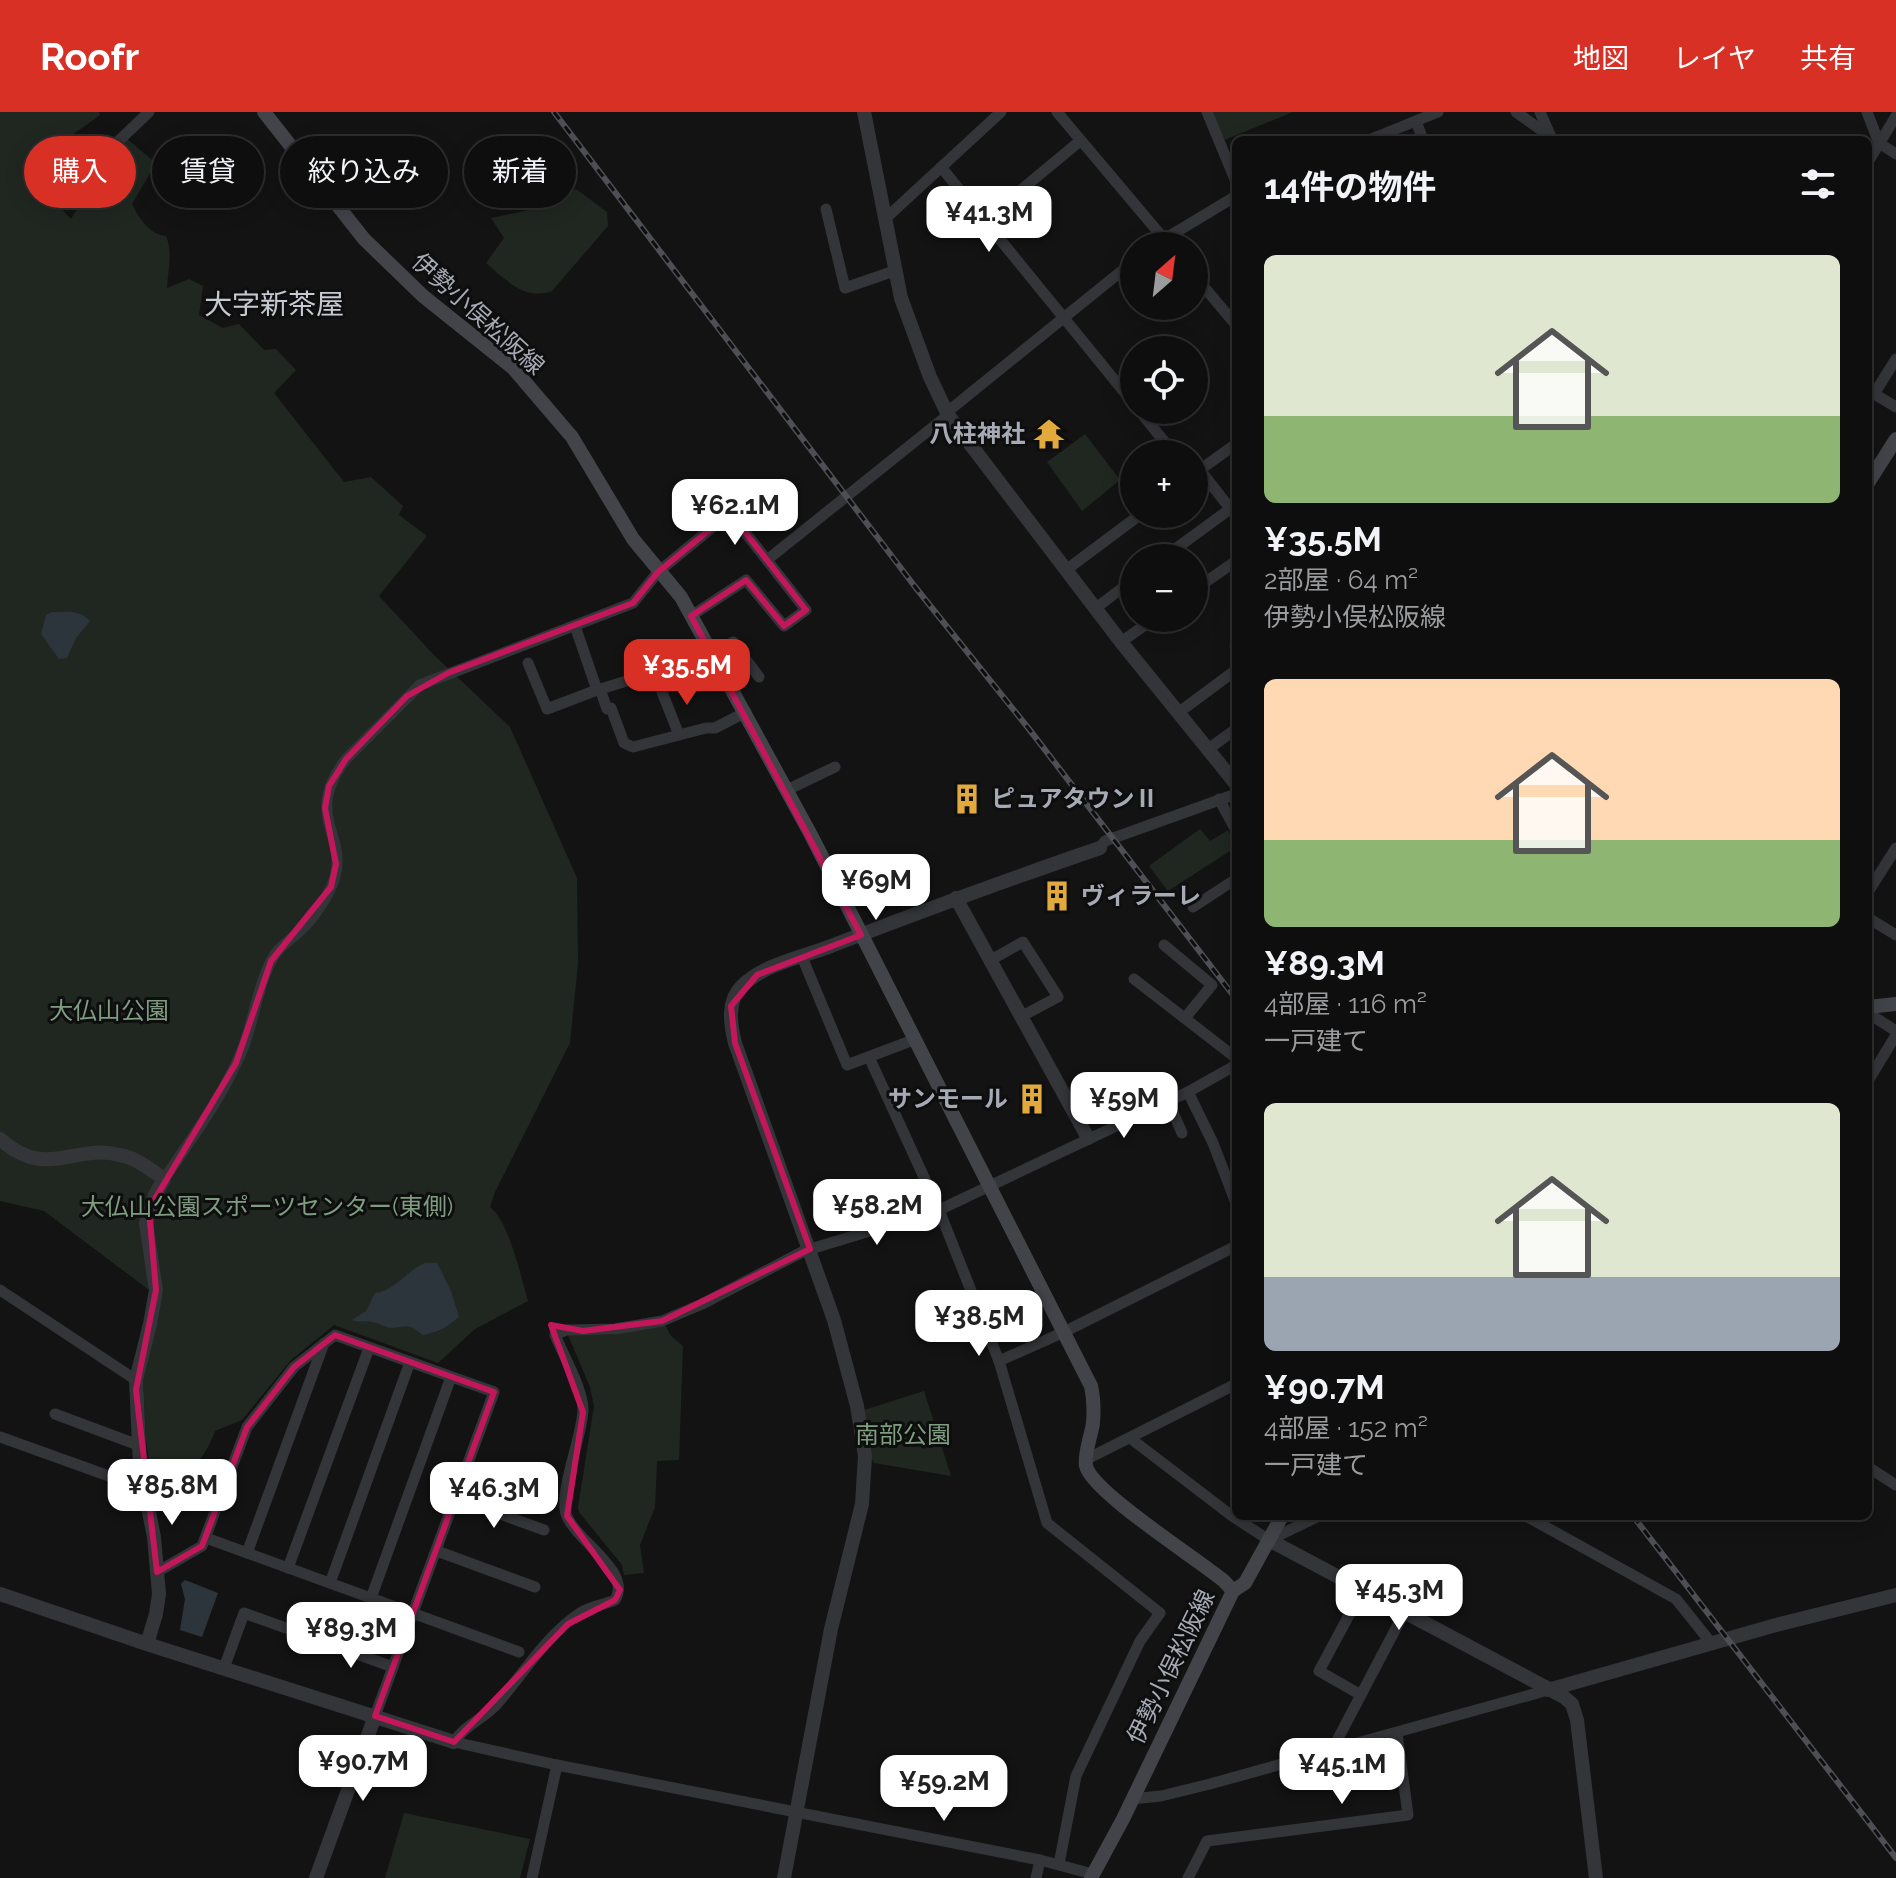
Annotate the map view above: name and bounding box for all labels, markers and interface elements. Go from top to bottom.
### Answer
text: Roofr [40,34,139,79]
text: 地図 [1573,42,1629,75]
text: レイヤ [1673,42,1756,75]
text: 共有 [1800,42,1856,75]
chip: 購入 [24,136,136,208]
chip: 賃貸 [152,136,264,208]
chip: 絞り込み [280,136,448,208]
chip: 新着 [464,136,576,208]
icon: filters [1796,162,1840,206]
text: 14件の物件 [1264,167,1436,207]
pin: ¥41.3M [924,186,1054,254]
text: ¥41.3M [944,197,1034,227]
north arrow [1120,232,1208,320]
map controls [1120,232,1208,632]
street label: 伊勢小俣松阪線 [406,247,550,381]
district label: 大字新茶屋 [204,288,344,321]
icon: home [1480,307,1624,451]
button: locate [1120,336,1208,424]
temple icon: 八柱神社 [1032,417,1066,451]
place label: 八柱神社 [929,419,1025,448]
button: + [1120,440,1208,528]
pin: ¥62.1M [670,479,800,547]
text: ¥62.1M [690,490,780,520]
text: ¥35.5M [1264,519,1382,559]
button: − [1120,544,1208,632]
text: 2部屋 · 64 m² [1264,565,1418,595]
text: 伊勢小俣松阪線 [1264,602,1446,632]
pin: ¥35.5M [622,639,752,707]
text: ¥35.5M [642,650,732,680]
icon: home [1480,731,1624,875]
building icon: ピュアタウンⅡ [950,782,984,816]
place label: ピュアタウンⅡ [991,784,1159,813]
pin: ¥69M [829,854,923,922]
text: ¥69M [840,865,912,895]
building icon: ヴィラーレ [1040,879,1074,913]
place label: ヴィラーレ [1081,881,1201,910]
text: ¥89.3M [1264,943,1385,983]
text: 4部屋 · 116 m² [1264,989,1427,1019]
park label: 大仏山公園 [49,996,169,1025]
text: 一戸建て [1264,1026,1368,1056]
pin: ¥59M [1077,1072,1171,1140]
building icon: サンモール [1015,1082,1049,1116]
text: ¥59M [1089,1083,1159,1113]
place label: サンモール [888,1084,1008,1113]
icon: home [1480,1155,1624,1299]
pin: ¥58.2M [812,1179,942,1247]
text: ¥58.2M [831,1190,923,1220]
park label: 大仏山公園スポーツセンター(東側) [81,1192,453,1221]
pin: ¥38.5M [914,1290,1044,1358]
text: ¥38.5M [933,1301,1025,1331]
text: ¥90.7M [1264,1367,1385,1407]
text: 4部屋 · 152 m² [1264,1413,1428,1443]
park label: 南部公園 [855,1420,951,1449]
text: 一戸建て [1264,1450,1368,1480]
pin: ¥85.8M [107,1459,237,1527]
pin: ¥46.3M [429,1462,559,1530]
text: ¥85.8M [126,1470,218,1500]
text: ¥46.3M [448,1473,540,1503]
pin: ¥45.3M [1334,1564,1464,1632]
text: ¥45.3M [1354,1575,1444,1605]
street label: 伊勢小俣松阪線 [1121,1585,1220,1749]
pin: ¥89.3M [286,1602,416,1670]
text: ¥89.3M [305,1613,397,1643]
pin: ¥90.7M [298,1735,428,1803]
pin: ¥45.1M [1277,1738,1407,1806]
text: ¥90.7M [317,1746,409,1776]
text: ¥45.1M [1298,1749,1386,1779]
pin: ¥59.2M [879,1755,1009,1823]
text: ¥59.2M [898,1766,990,1796]

